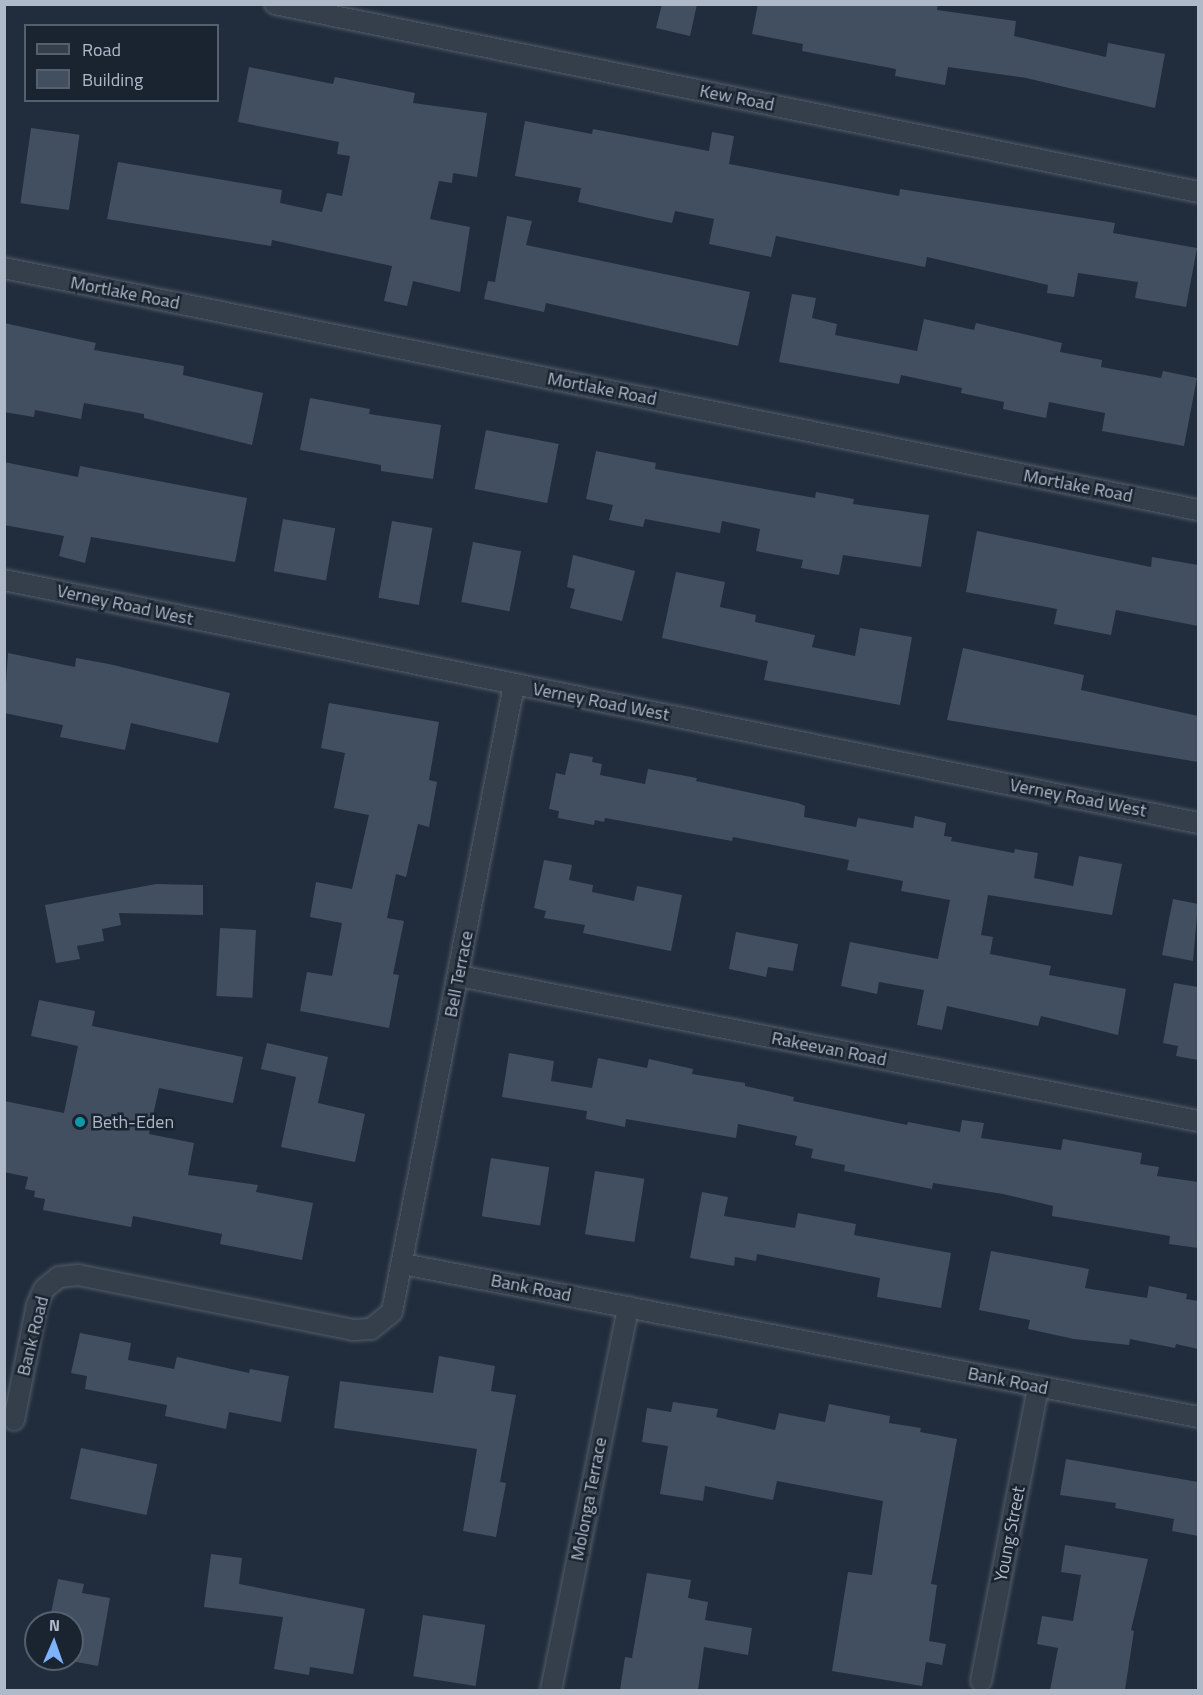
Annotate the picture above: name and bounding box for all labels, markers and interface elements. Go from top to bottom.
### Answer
legend [24,24,219,102]
text: Road [82,36,121,63]
text: Building [82,66,143,93]
street label: Kew Road [698,80,776,116]
street label: Mortlake Road [69,272,181,314]
street label: Mortlake Road [546,368,658,410]
street label: Mortlake Road [1022,465,1134,507]
street label: Verney Road West [55,580,195,630]
street label: Verney Road West [531,678,671,726]
street label: Verney Road West [1008,774,1148,822]
street label: Bell Terrace [440,929,478,1019]
street label: Rakeevan Road [770,1027,888,1071]
place label: Beth-Eden [92,1111,174,1133]
marker: Beth-Eden [73,1115,87,1129]
street label: Bank Road [489,1270,573,1306]
street label: Bank Road [13,1294,53,1378]
street label: Bank Road [966,1363,1050,1399]
street label: Molonga Terrace [566,1435,612,1563]
street label: Young Street [990,1484,1030,1584]
north arrow [24,1611,84,1671]
text: N [49,1613,61,1637]

